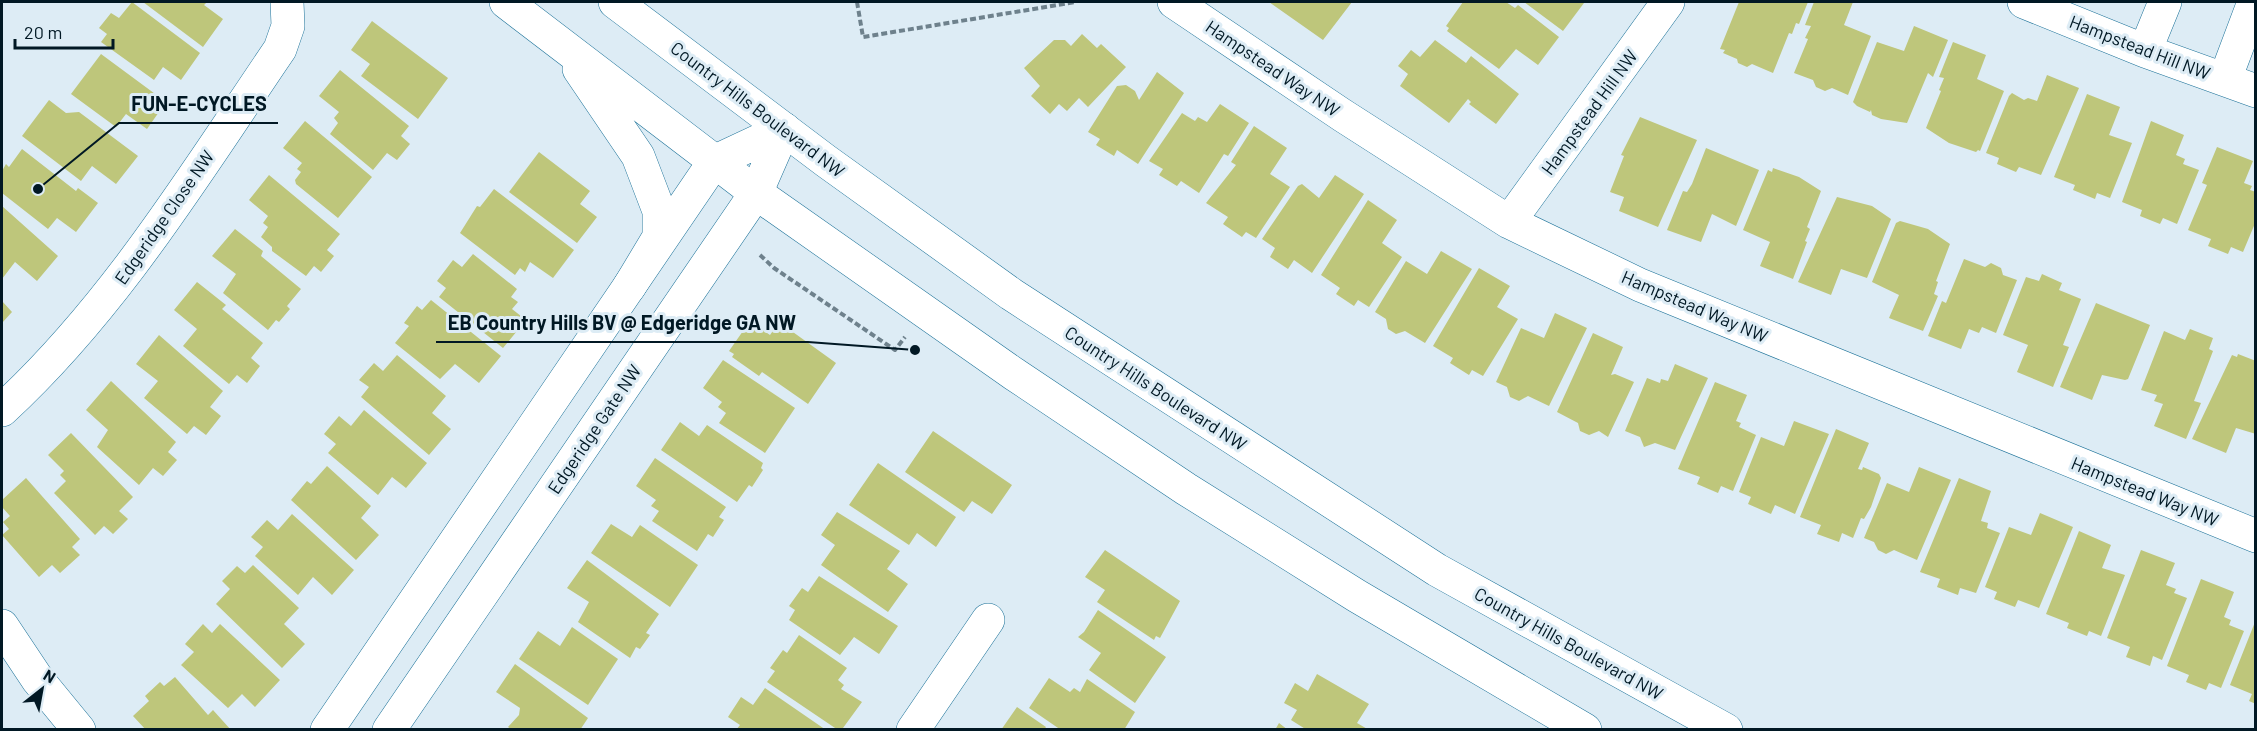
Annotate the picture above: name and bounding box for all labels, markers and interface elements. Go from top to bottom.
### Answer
street label: Hampstead Hill NW [2066,10,2214,84]
scale bar [15,12,112,50]
street label: Hampstead Way NW [1202,15,1344,121]
text: 20 m [24,21,62,43]
street label: Country Hills Boulevard NW [667,36,849,182]
street label: Hampstead Hill NW [1536,45,1642,179]
callout: FUN-E-CYCLES [119,85,278,123]
text: FUN-E-CYCLES [131,91,267,115]
street label: Edgeridge Close NW [110,146,219,288]
street label: Hampstead Way NW [1619,265,1772,347]
callout: EB Country Hills BV @ Edgeridge GA NW [436,304,808,342]
text: EB Country Hills BV @ Edgeridge GA NW [448,310,797,334]
street label: Country Hills Boulevard NW [1061,321,1251,455]
street label: Edgeridge Gate NW [543,360,646,498]
street label: Hampstead Way NW [2068,451,2222,531]
street label: Country Hills Boulevard NW [1471,582,1667,704]
north arrow [12,659,72,719]
text: N [41,665,59,687]

